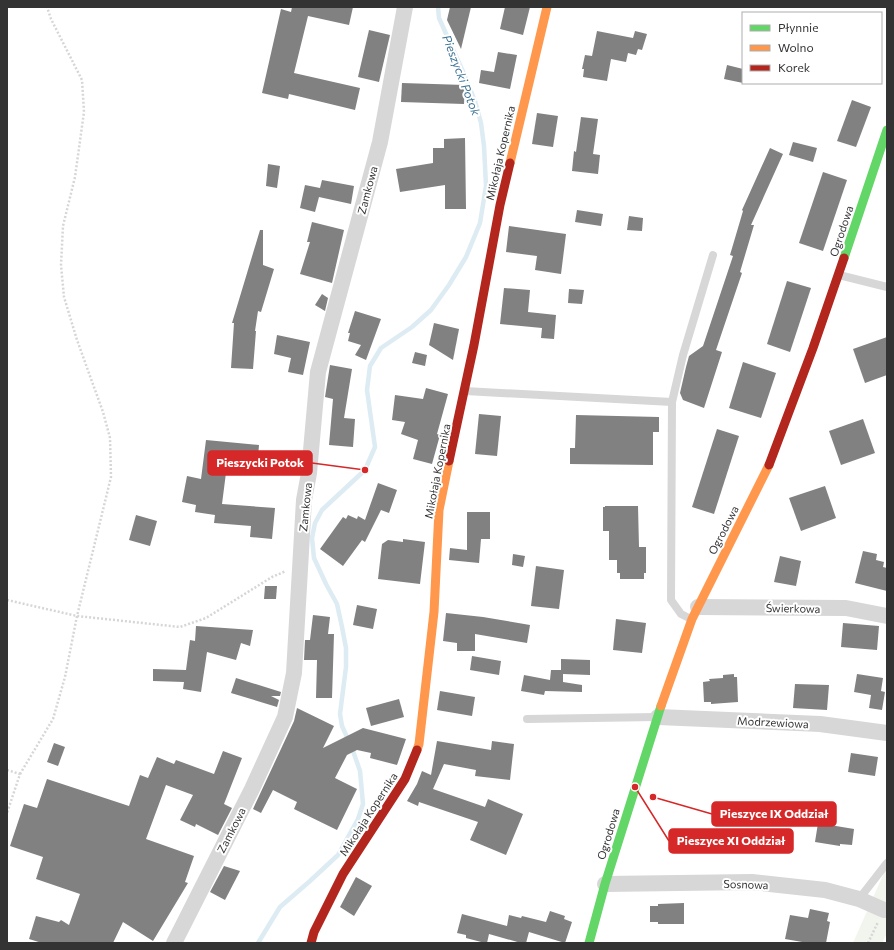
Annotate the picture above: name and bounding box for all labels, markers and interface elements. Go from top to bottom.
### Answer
legend [742,12,882,84]
text: Płynnie [778,20,819,34]
water label: Pieszycki Potok [440,33,484,118]
text: Wolno [778,40,814,54]
text: Korek [778,60,811,74]
street label: Mikołaja Kopernika [483,105,517,201]
street label: Zamkowa [354,165,380,215]
street label: Ogrodowa [827,204,855,258]
street label: Mikołaja Kopernika [421,422,453,520]
callout: Pieszycki Potok [208,451,312,475]
text: Pieszycki Potok [216,455,304,469]
street label: Zamkowa [296,482,314,532]
street label: Ogrodowa [705,503,741,557]
street label: Świerkowa [766,600,820,615]
street label: Modrzewiowa [737,714,809,730]
street label: Mikołaja Kopernika [336,770,400,858]
callout: Pieszyce IX Oddział [712,802,836,826]
street label: Zamkowa [214,805,248,855]
text: Pieszyce IX Oddział [720,806,829,820]
street label: Ogrodowa [594,807,622,861]
callout: Pieszyce XI Oddział [669,829,793,853]
text: Pieszyce XI Oddział [677,833,786,847]
street label: Sosnowa [723,877,769,891]

